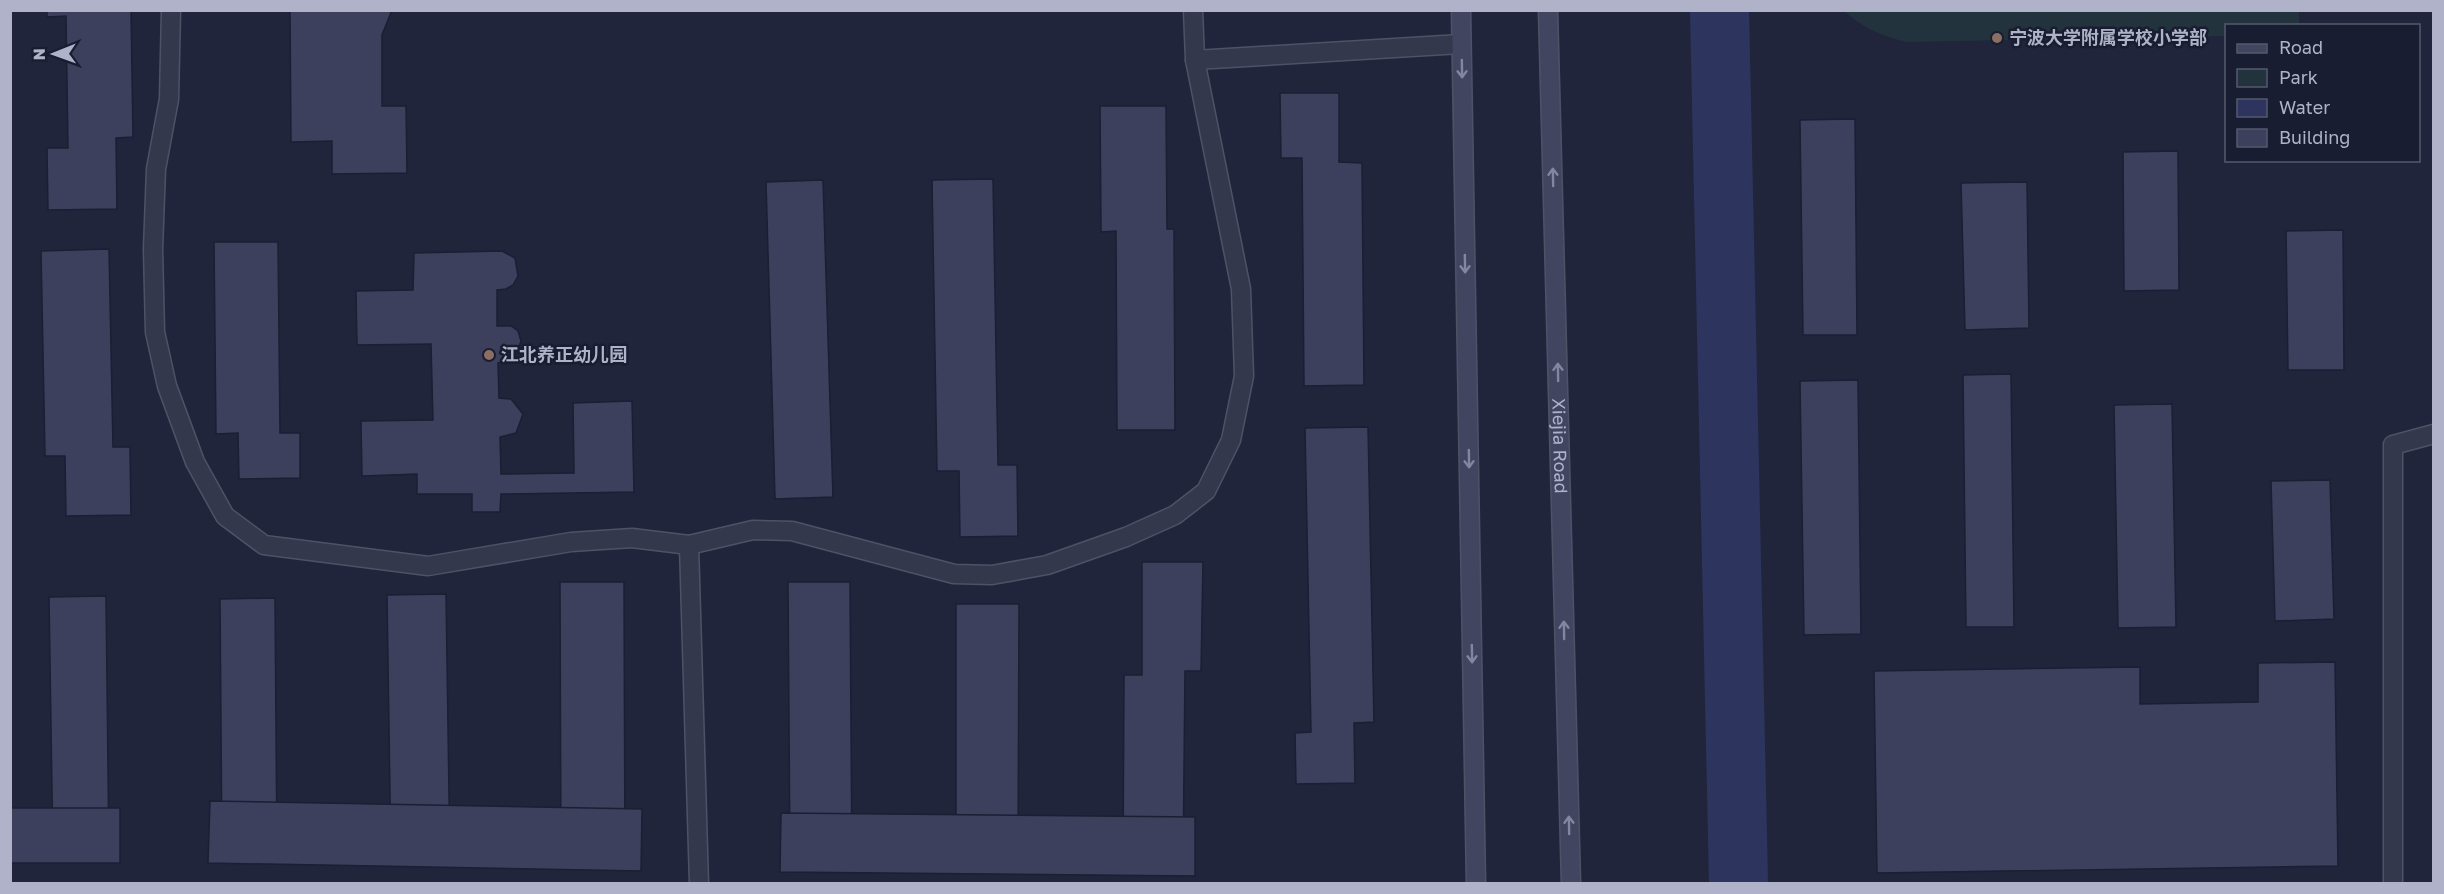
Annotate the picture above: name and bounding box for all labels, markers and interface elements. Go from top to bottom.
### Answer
north arrow [24,24,84,84]
legend [2225,24,2420,162]
place label: 宁波大学附属学校小学部 [2009,26,2207,48]
marker: 宁波大学附属学校小学部 [1990,31,2004,45]
text: Road [2279,36,2323,58]
text: N [29,48,49,61]
one-way arrow [1456,58,1468,78]
text: Park [2279,66,2318,88]
text: Water [2279,96,2330,118]
text: Building [2279,126,2350,148]
one-way arrow [1547,168,1558,188]
one-way arrow [1459,253,1471,273]
place label: 江北养正幼儿园 [501,343,627,365]
marker: 江北养正幼儿园 [482,348,496,362]
one-way arrow [1552,363,1563,383]
street label: Xiejia Road [1548,398,1573,494]
one-way arrow [1463,448,1475,468]
one-way arrow [1558,621,1570,641]
one-way arrow [1466,643,1478,663]
one-way arrow [1564,816,1575,836]

